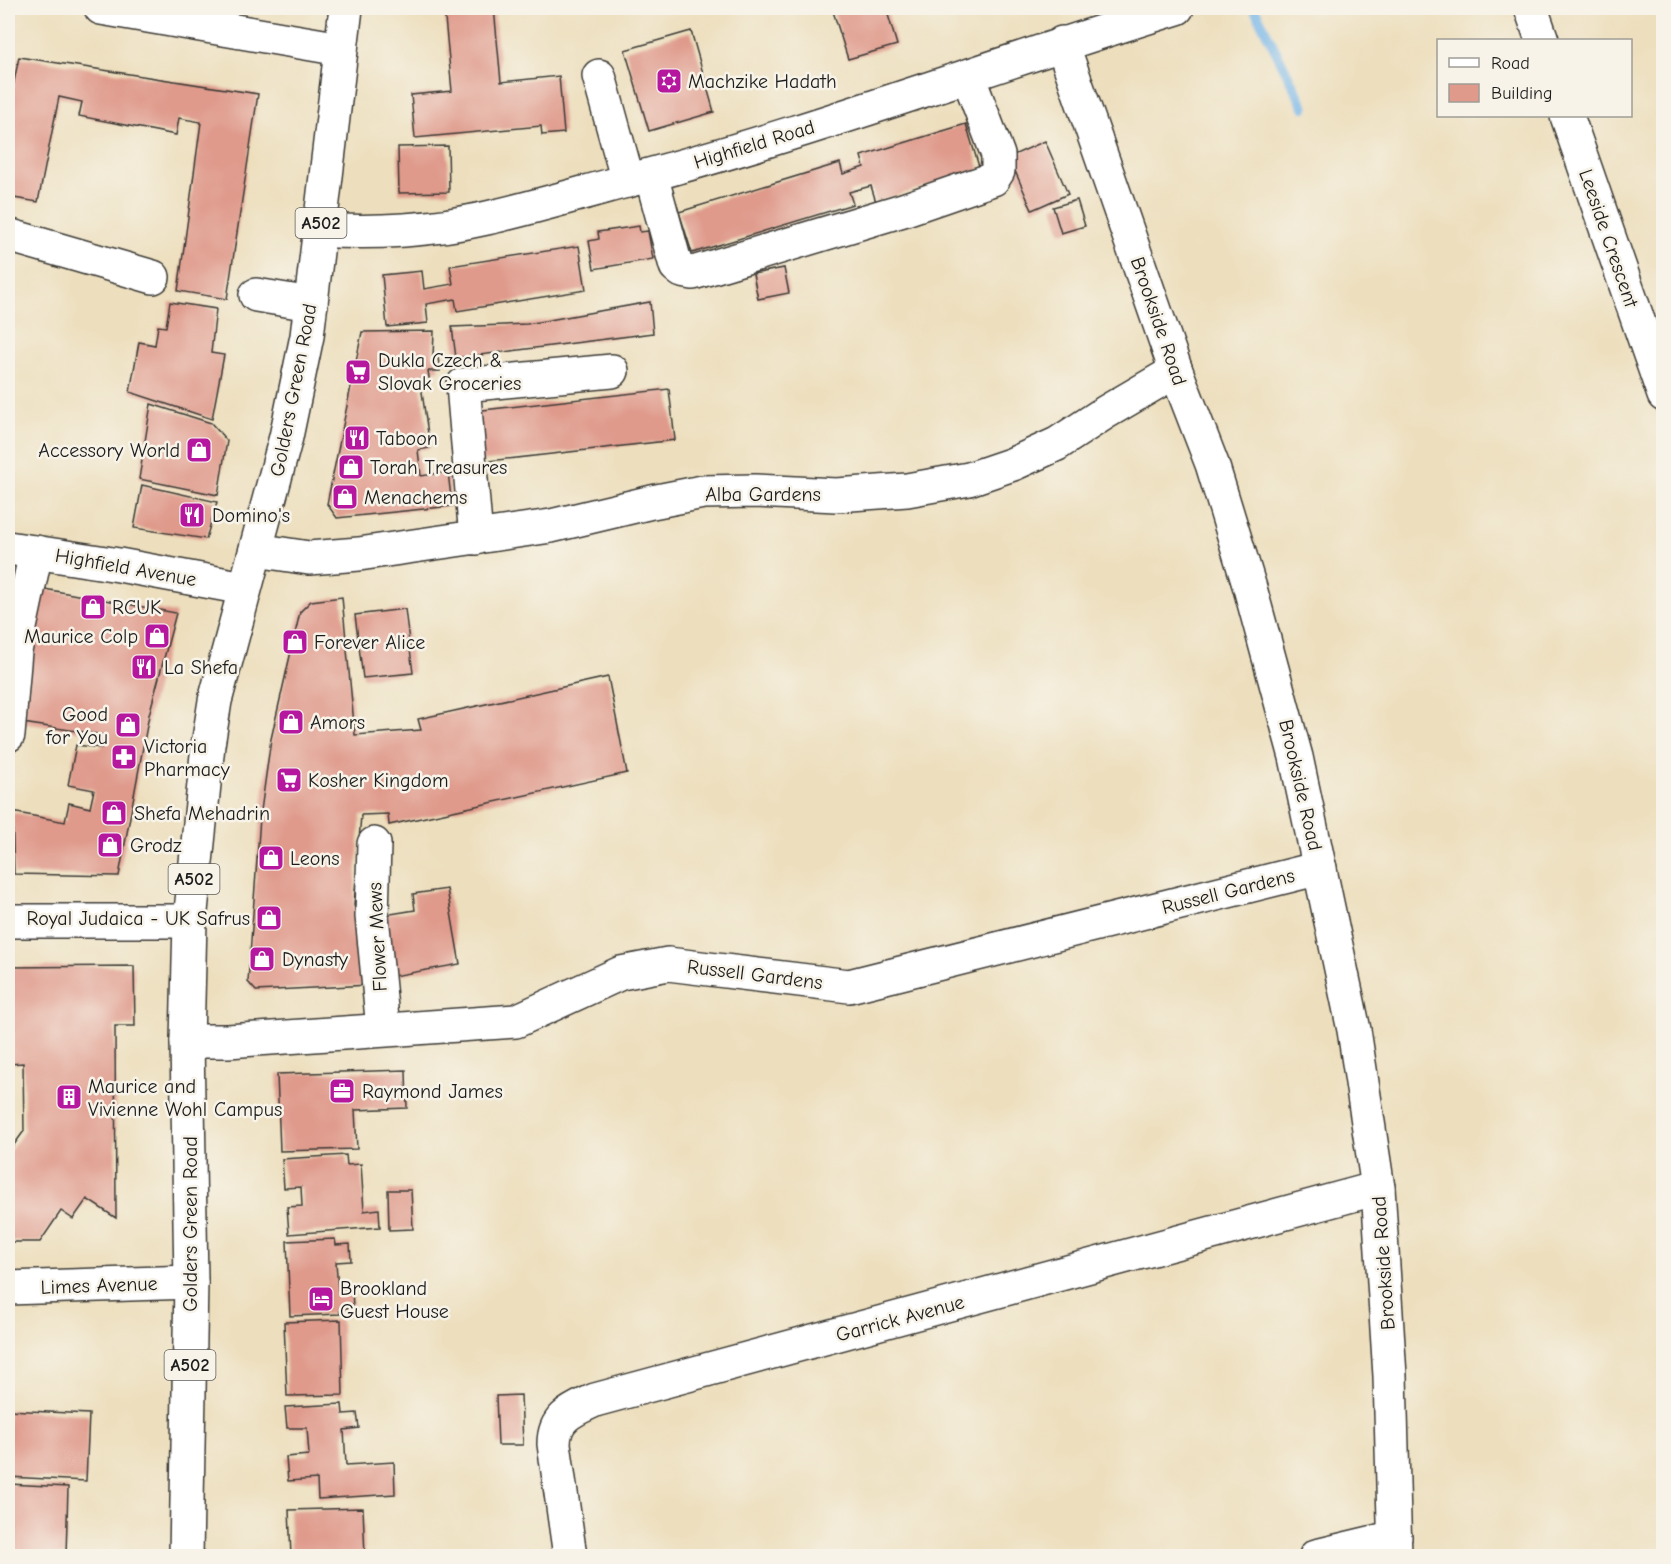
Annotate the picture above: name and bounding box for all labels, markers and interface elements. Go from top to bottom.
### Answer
legend [1437,39,1632,117]
text: Road [1491,53,1530,74]
synagogue icon: Machzike Hadath [654,66,684,96]
place label: Machzike Hadath [688,70,837,93]
text: Building [1491,83,1553,104]
street label: Highfield Road [691,115,817,174]
street label: Leeside Crescent [1574,166,1643,311]
road number: A502 [296,208,346,238]
street label: Brookside Road [1126,254,1191,388]
street label: Golders Green Road [265,302,322,479]
place label: Dukla Czech & Slovak Groceries [378,349,521,395]
supermarket icon: Dukla Czech & Slovak Groceries [343,357,373,387]
restaurant icon: Taboon [342,423,372,453]
place label: Taboon [376,427,438,450]
shop icon: Accessory World [184,435,214,465]
place label: Accessory World [38,439,180,462]
shop icon: Torah Treasures [336,452,366,482]
place label: Torah Treasures [370,456,507,479]
shop icon: Menachems [330,482,360,512]
street label: Alba Gardens [705,483,821,506]
place label: Menachems [364,486,467,509]
restaurant icon: Domino's [177,500,207,530]
place label: Domino's [212,504,290,527]
street label: Highfield Avenue [53,544,198,591]
shop icon: RCUK [78,592,108,622]
place label: RCUK [112,596,161,619]
shop icon: Maurice Colp [142,621,172,651]
place label: Maurice Colp [24,625,138,648]
shop icon: Forever Alice [280,627,310,657]
place label: Forever Alice [314,631,425,654]
restaurant icon: La Shefa [129,652,159,682]
place label: La Shefa [164,656,238,679]
place label: Good for You [45,703,108,749]
shop icon: Amors [276,707,306,737]
shop icon: Good for You [113,710,143,740]
place label: Amors [310,711,365,734]
street label: Brookside Road [1274,717,1327,853]
place label: Victoria Pharmacy [144,735,230,781]
pharmacy icon: Victoria Pharmacy [109,742,139,772]
supermarket icon: Kosher Kingdom [274,765,304,795]
place label: Kosher Kingdom [308,769,448,792]
shop icon: Shefa Mehadrin [99,798,129,828]
place label: Shefa Mehadrin [134,802,270,825]
shop icon: Grodz [95,830,125,860]
place label: Grodz [130,834,182,857]
shop icon: Leons [256,843,286,873]
place label: Leons [290,847,340,870]
road number: A502 [168,864,220,894]
street label: Russell Gardens [1159,864,1297,919]
street label: Flower Mews [363,882,392,992]
shop icon: Royal Judaica - UK Safrus [254,903,284,933]
place label: Royal Judaica - UK Safrus [27,907,250,930]
shop icon: Dynasty [247,944,277,974]
place label: Dynasty [282,948,348,971]
street label: Russell Gardens [686,955,824,994]
place label: Maurice and Vivienne Wohl Campus [88,1075,282,1121]
office icon: Raymond James [327,1076,357,1106]
place label: Raymond James [362,1080,503,1103]
building icon: Maurice and Vivienne Wohl Campus [54,1082,84,1112]
street label: Golders Green Road [179,1136,202,1312]
street label: Brookside Road [1367,1195,1400,1331]
street label: Limes Avenue [40,1272,158,1299]
place label: Brookland Guest House [340,1277,449,1323]
hotel icon: Brookland Guest House [306,1284,336,1314]
street label: Garrick Avenue [833,1290,967,1347]
road number: A502 [164,1350,216,1380]

